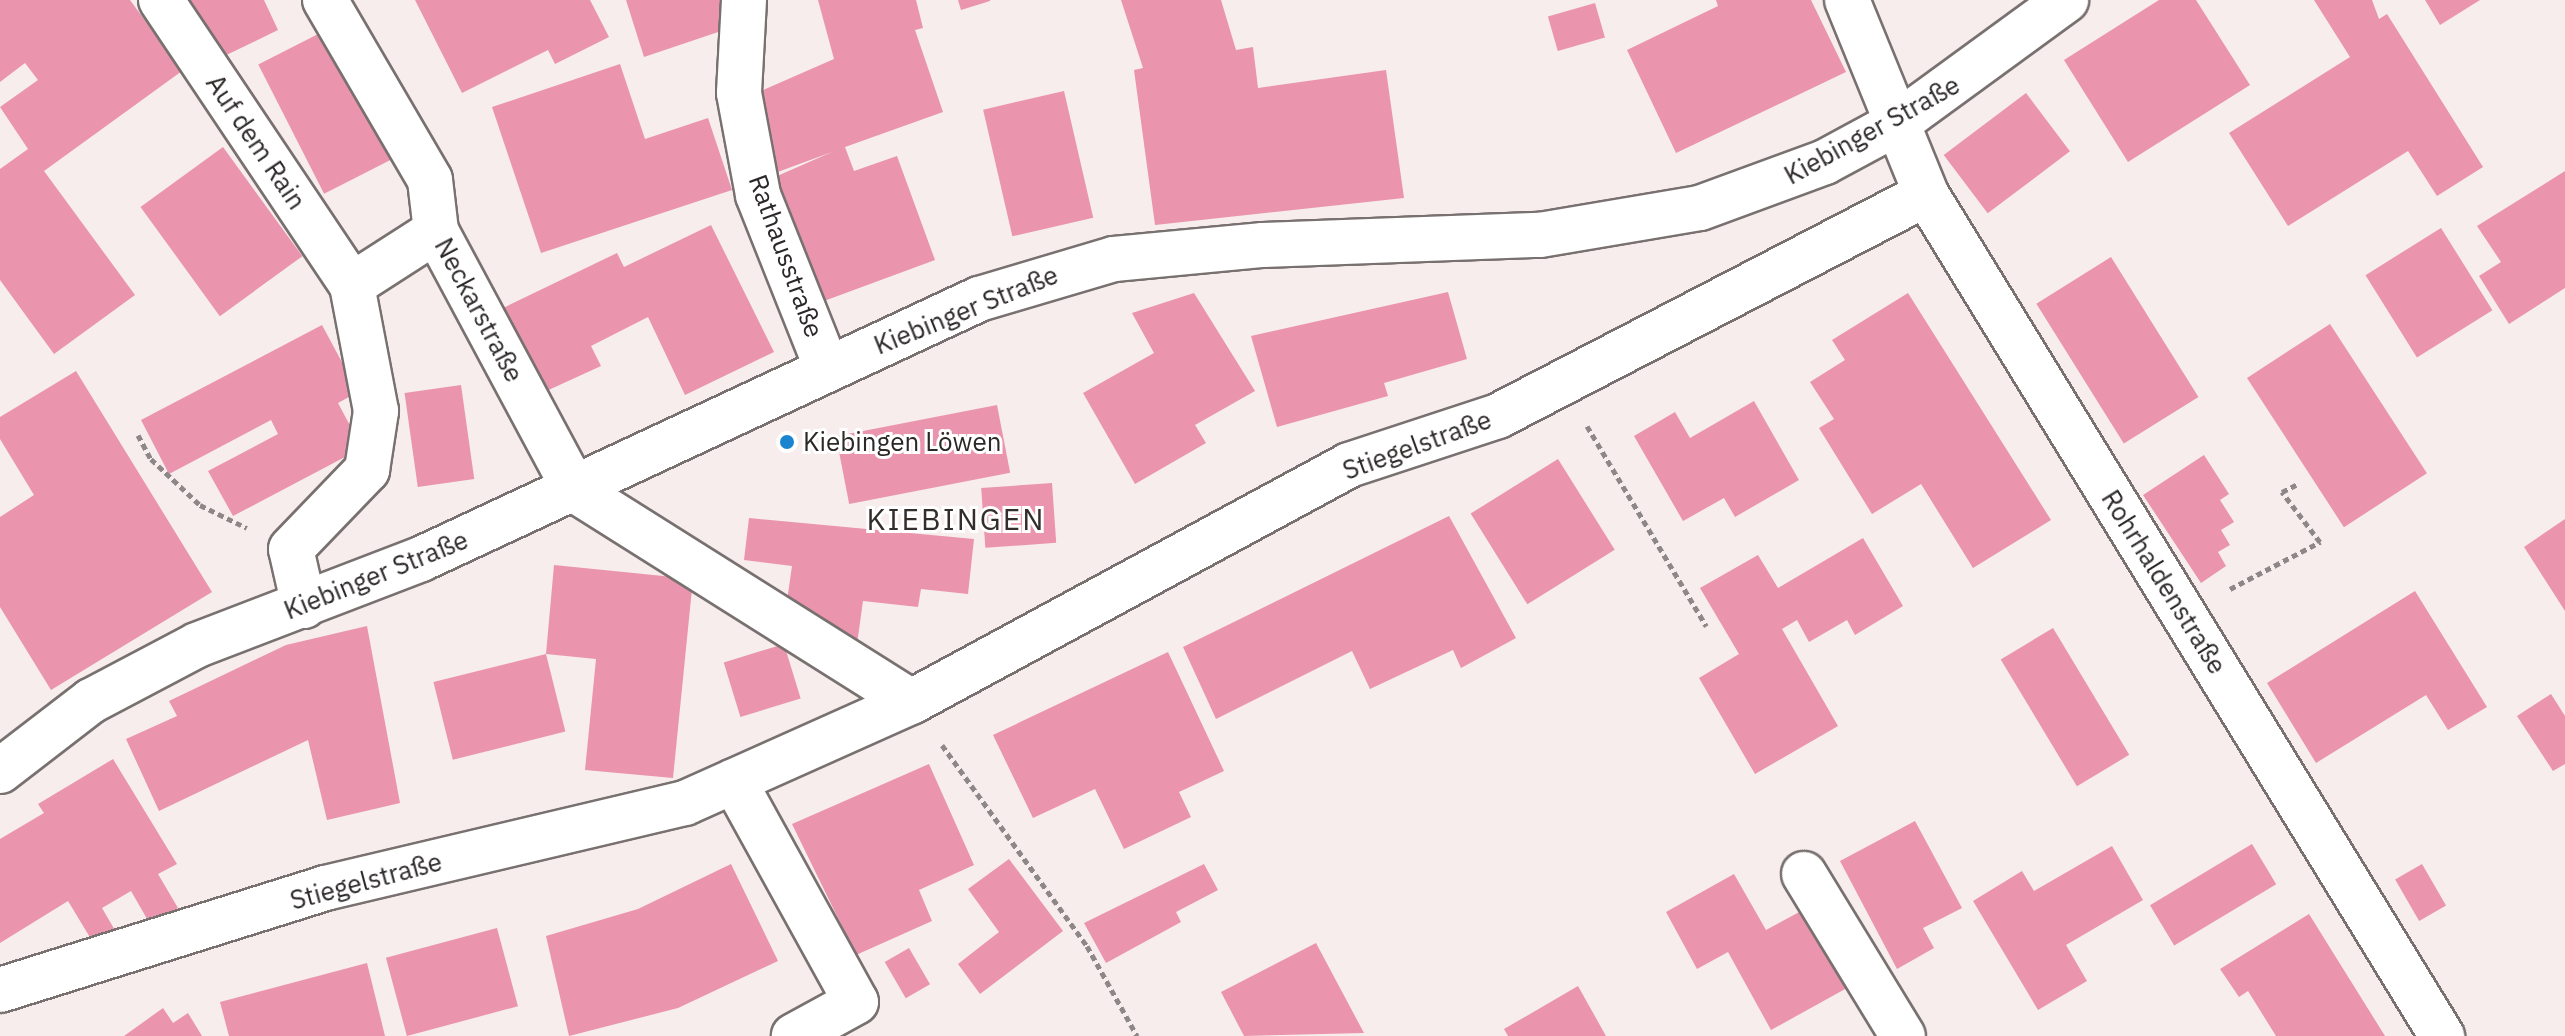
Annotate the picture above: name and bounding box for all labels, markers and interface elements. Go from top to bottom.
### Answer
street label: Auf dem Rain [200,69,312,215]
street label: Kiebinger Straße [1779,69,1965,191]
street label: Rathausstraße [742,170,830,342]
street label: Neckarstraße [428,233,530,387]
street label: Kiebinger Straße [869,259,1063,361]
street label: Stiegelstraße [1338,404,1496,486]
place label: Kiebingen Löwen [803,426,1001,458]
marker: Kiebingen Löwen [778,433,796,451]
street label: Rohrhaldenstraße [2095,484,2233,680]
district label: KIEBINGEN [867,501,1045,537]
street label: Kiebinger Straße [279,524,473,626]
street label: Stiegelstraße [287,846,445,916]

